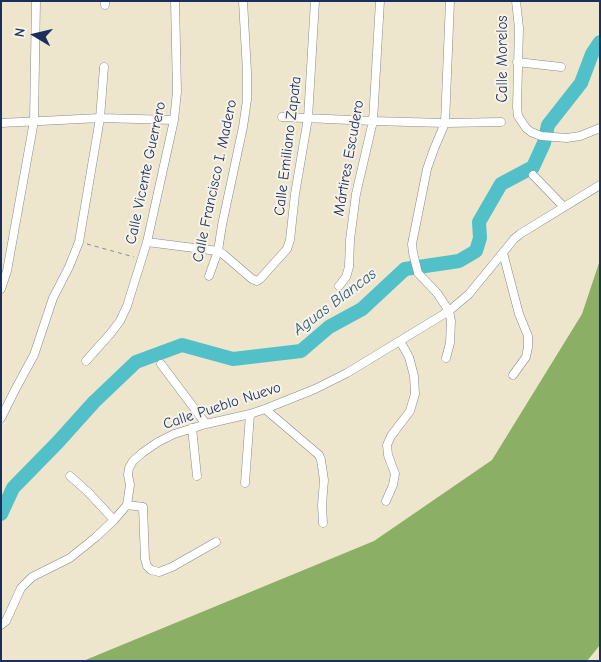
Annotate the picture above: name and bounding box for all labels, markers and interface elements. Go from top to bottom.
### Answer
north arrow [10,10,60,60]
street label: Calle Morelos [494,15,512,103]
text: N [11,27,29,38]
street label: Calle Emiliano Zapata [271,75,305,217]
street label: Calle Francisco I. Madero [189,98,241,264]
street label: Mártires Escudero [330,99,368,217]
street label: Calle Vicente Guerrero [122,100,170,246]
water label: Aguas Blancas [290,264,380,340]
street label: Calle Pueblo Nuevo [161,378,283,434]

